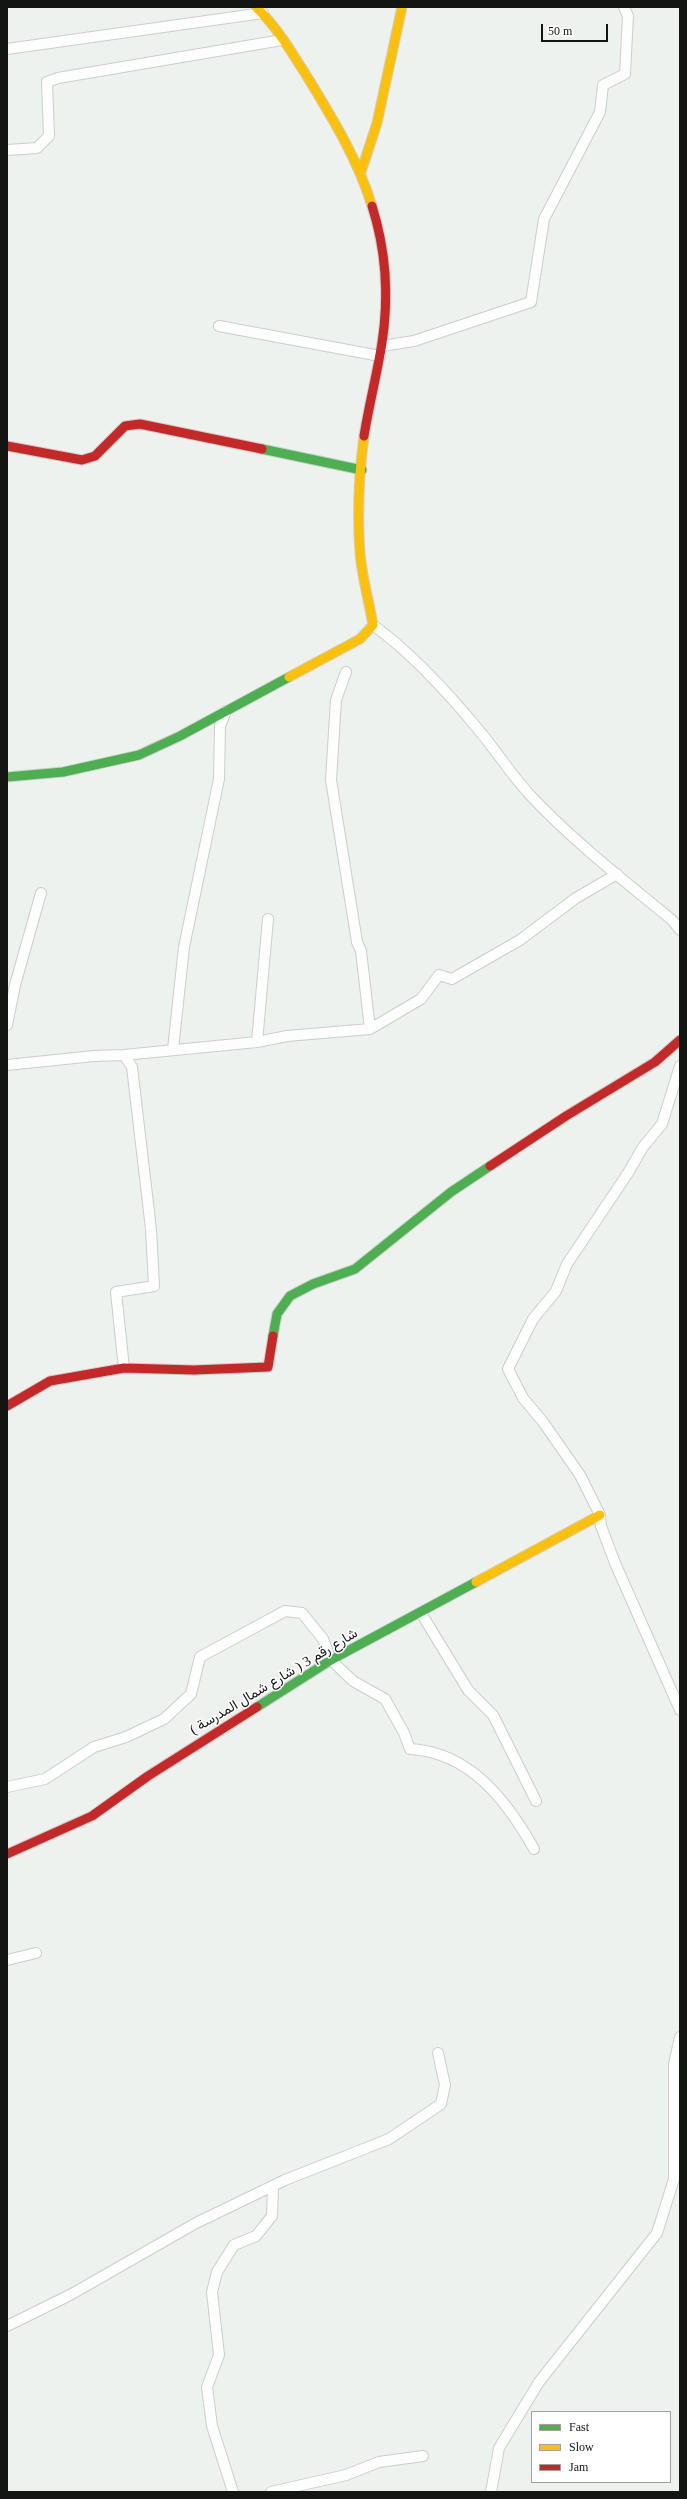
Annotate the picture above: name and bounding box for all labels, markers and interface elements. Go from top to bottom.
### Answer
scale bar [543,16,610,42]
text: 50 m [548,24,572,38]
street label: شارع رقم 3 ( شارع شمال المدرسة ) [187,1625,361,1739]
legend [531,2411,671,2483]
text: Fast [569,2420,589,2434]
text: Slow [569,2440,594,2454]
text: Jam [569,2460,588,2474]

